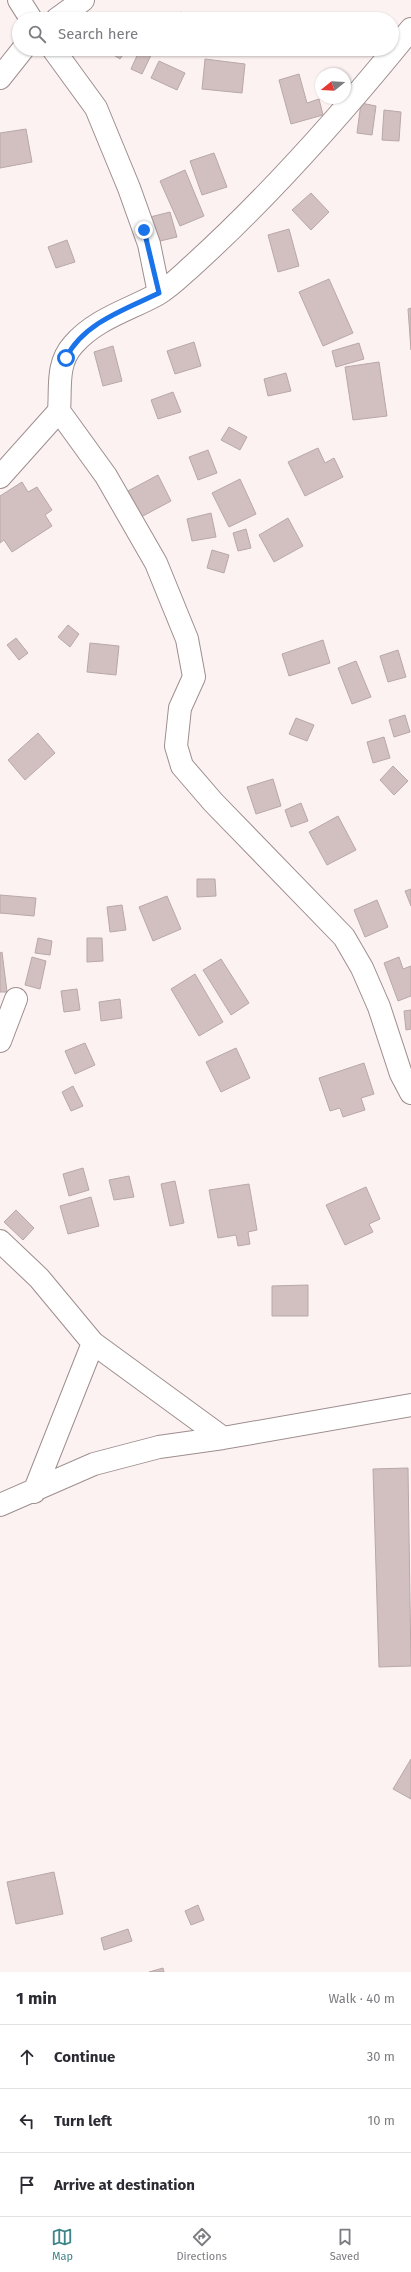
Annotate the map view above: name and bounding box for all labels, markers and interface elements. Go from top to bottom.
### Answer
search box [12,12,399,56]
icon: search [26,23,48,45]
text: Search here [58,25,138,43]
north arrow [315,68,351,104]
route end [135,221,153,239]
route start [57,349,75,367]
text: 1 min [16,1988,57,2009]
text: Walk · 40 m [328,1991,395,2006]
icon: ahead [16,2046,38,2068]
text: Continue [54,2048,115,2066]
text: 30 m [367,2049,395,2064]
icon: left [16,2110,38,2132]
text: Turn left [54,2112,112,2130]
text: 10 m [368,2113,395,2128]
icon: arrive [16,2174,38,2196]
text: Arrive at destination [54,2176,195,2194]
tab: Map [51,2226,73,2263]
tab: Directions [176,2226,227,2263]
tab: Saved [330,2226,360,2263]

